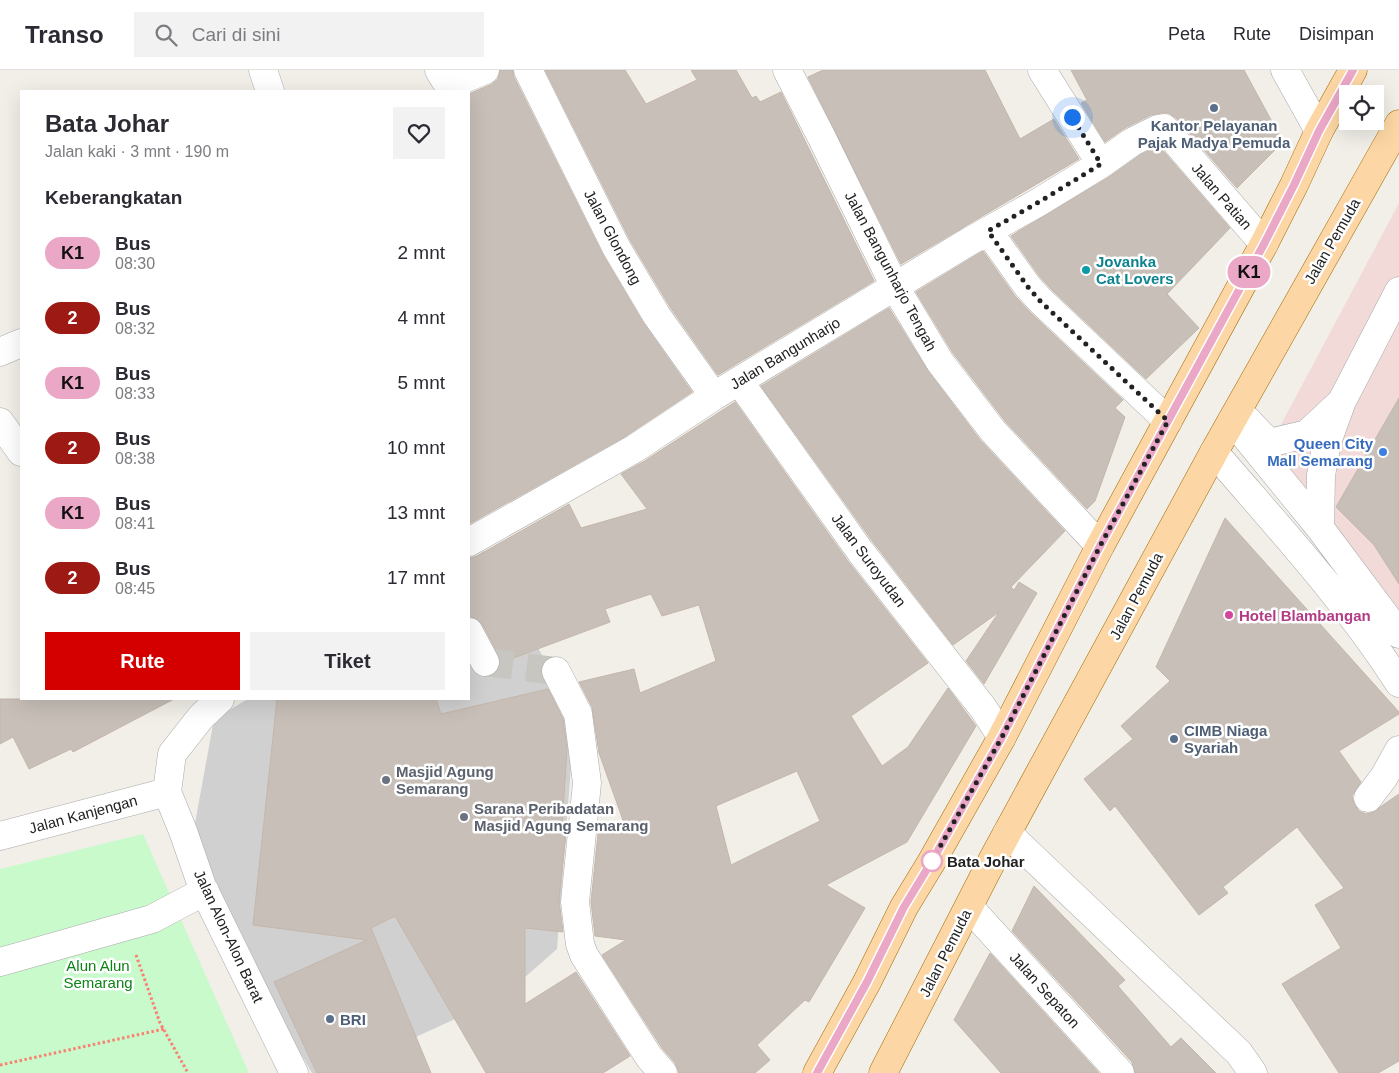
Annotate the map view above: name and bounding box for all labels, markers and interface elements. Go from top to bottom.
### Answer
search box [134,12,484,57]
text: Transo [25,21,104,48]
icon: search [152,21,180,49]
text: Cari di sini [192,24,280,45]
text: Peta [1168,24,1205,44]
text: Rute [1233,24,1271,44]
text: Disimpan [1299,24,1374,44]
map controls [1339,85,1384,130]
button: locate [1339,85,1384,130]
marker: Kantor Pelayanan Pajak Madya Pemuda [1208,102,1220,114]
your location [1060,105,1085,130]
button: heart [393,107,445,159]
text: Bata Johar [45,110,169,137]
place label: Kantor Pelayanan Pajak Madya Pemuda [1138,117,1291,151]
text: Jalan kaki · 3 mnt · 190 m [45,143,229,160]
street label: Jalan Patian [1189,159,1255,233]
text: Keberangkatan [45,187,182,208]
street label: Jalan Glondong [581,187,645,287]
street label: Jalan Bangunharjo Tengah [842,188,940,354]
street label: Jalan Pemuda [1301,195,1364,287]
text: Bus [115,233,151,254]
text: 2 mnt [397,242,445,263]
text: K1 [61,243,84,263]
place label: Jovanka Cat Lovers [1096,253,1174,287]
text: 08:30 [115,255,155,272]
line badge: K1 [1226,256,1272,288]
text: K1 [1237,262,1261,282]
marker: Jovanka Cat Lovers [1080,264,1092,276]
text: Bus [115,298,151,319]
text: 4 mnt [397,307,445,328]
text: 2 [67,308,78,328]
street label: Jalan Bangunharjo [727,313,843,393]
text: 08:32 [115,320,155,337]
text: Bus [115,363,151,384]
text: 5 mnt [397,372,445,393]
text: K1 [61,373,84,393]
text: 08:33 [115,385,155,402]
text: Bus [115,428,151,449]
place label: Queen City Mall Semarang [1267,435,1374,469]
text: 10 mnt [387,437,445,458]
text: 2 [67,438,78,458]
marker: Queen City Mall Semarang [1377,446,1389,458]
text: 08:38 [115,450,155,467]
text: Bus [115,493,151,514]
text: 13 mnt [387,502,445,523]
text: K1 [61,503,84,523]
street label: Jalan Suroyudan [828,510,910,610]
text: 08:41 [115,515,155,532]
street label: Jalan Pemuda [1106,549,1166,642]
text: Bus [115,558,151,579]
text: 17 mnt [387,567,445,588]
text: 2 [67,568,78,588]
text: 08:45 [115,580,155,597]
place label: Hotel Blambangan [1239,607,1371,624]
marker: Hotel Blambangan [1223,609,1235,621]
button: Rute [45,632,240,690]
button: Tiket [250,632,445,690]
place label: CIMB Niaga Syariah [1184,722,1268,756]
marker: CIMB Niaga Syariah [1168,733,1180,745]
place label: Masjid Agung Semarang [396,763,494,797]
marker: Masjid Agung Semarang [380,774,392,786]
street label: Jalan Kanjengan [27,791,139,837]
place label: Sarana Peribadatan Masjid Agung Semarang [474,800,648,834]
marker: Sarana Peribadatan Masjid Agung Semarang [458,811,470,823]
marker: Bata Johar [921,850,943,872]
place label: Bata Johar [947,853,1025,870]
street label: Jalan Alon-Alon Barat [191,867,268,1006]
street label: Jalan Pemuda [916,906,975,1000]
street label: Jalan Sepaton [1007,949,1083,1031]
park label: Alun Alun Semarang [63,957,133,991]
place label: BRI [340,1011,366,1028]
marker: BRI [324,1013,336,1025]

